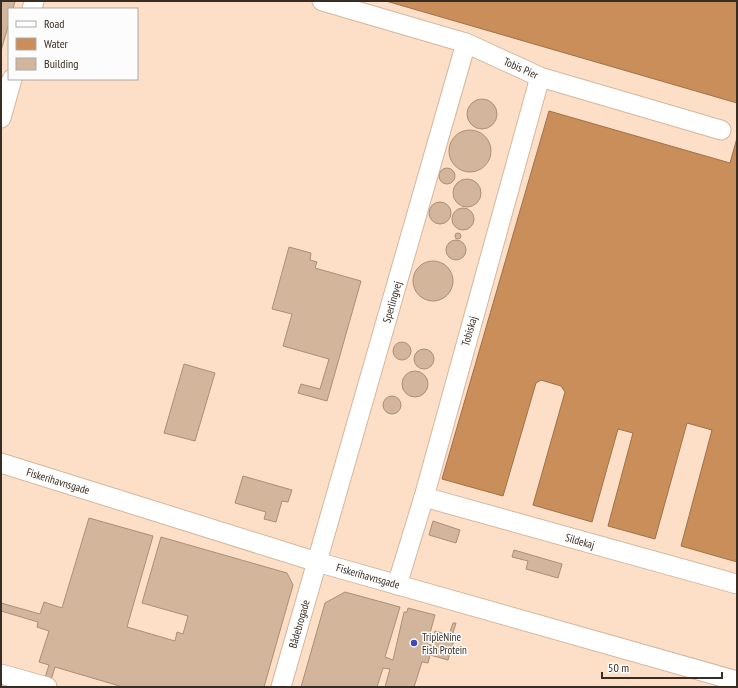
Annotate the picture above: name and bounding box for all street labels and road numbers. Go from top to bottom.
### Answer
street label: Tobis Pier [501,54,541,82]
street label: Sperlingvej [379,280,405,324]
street label: Tobiskaj [458,314,480,348]
street label: Fiskerihavnsgade [25,465,92,497]
street label: Sildekaj [564,530,596,552]
street label: Fiskerihavnsgade [335,560,402,592]
street label: Bådebrogade [285,598,313,650]

